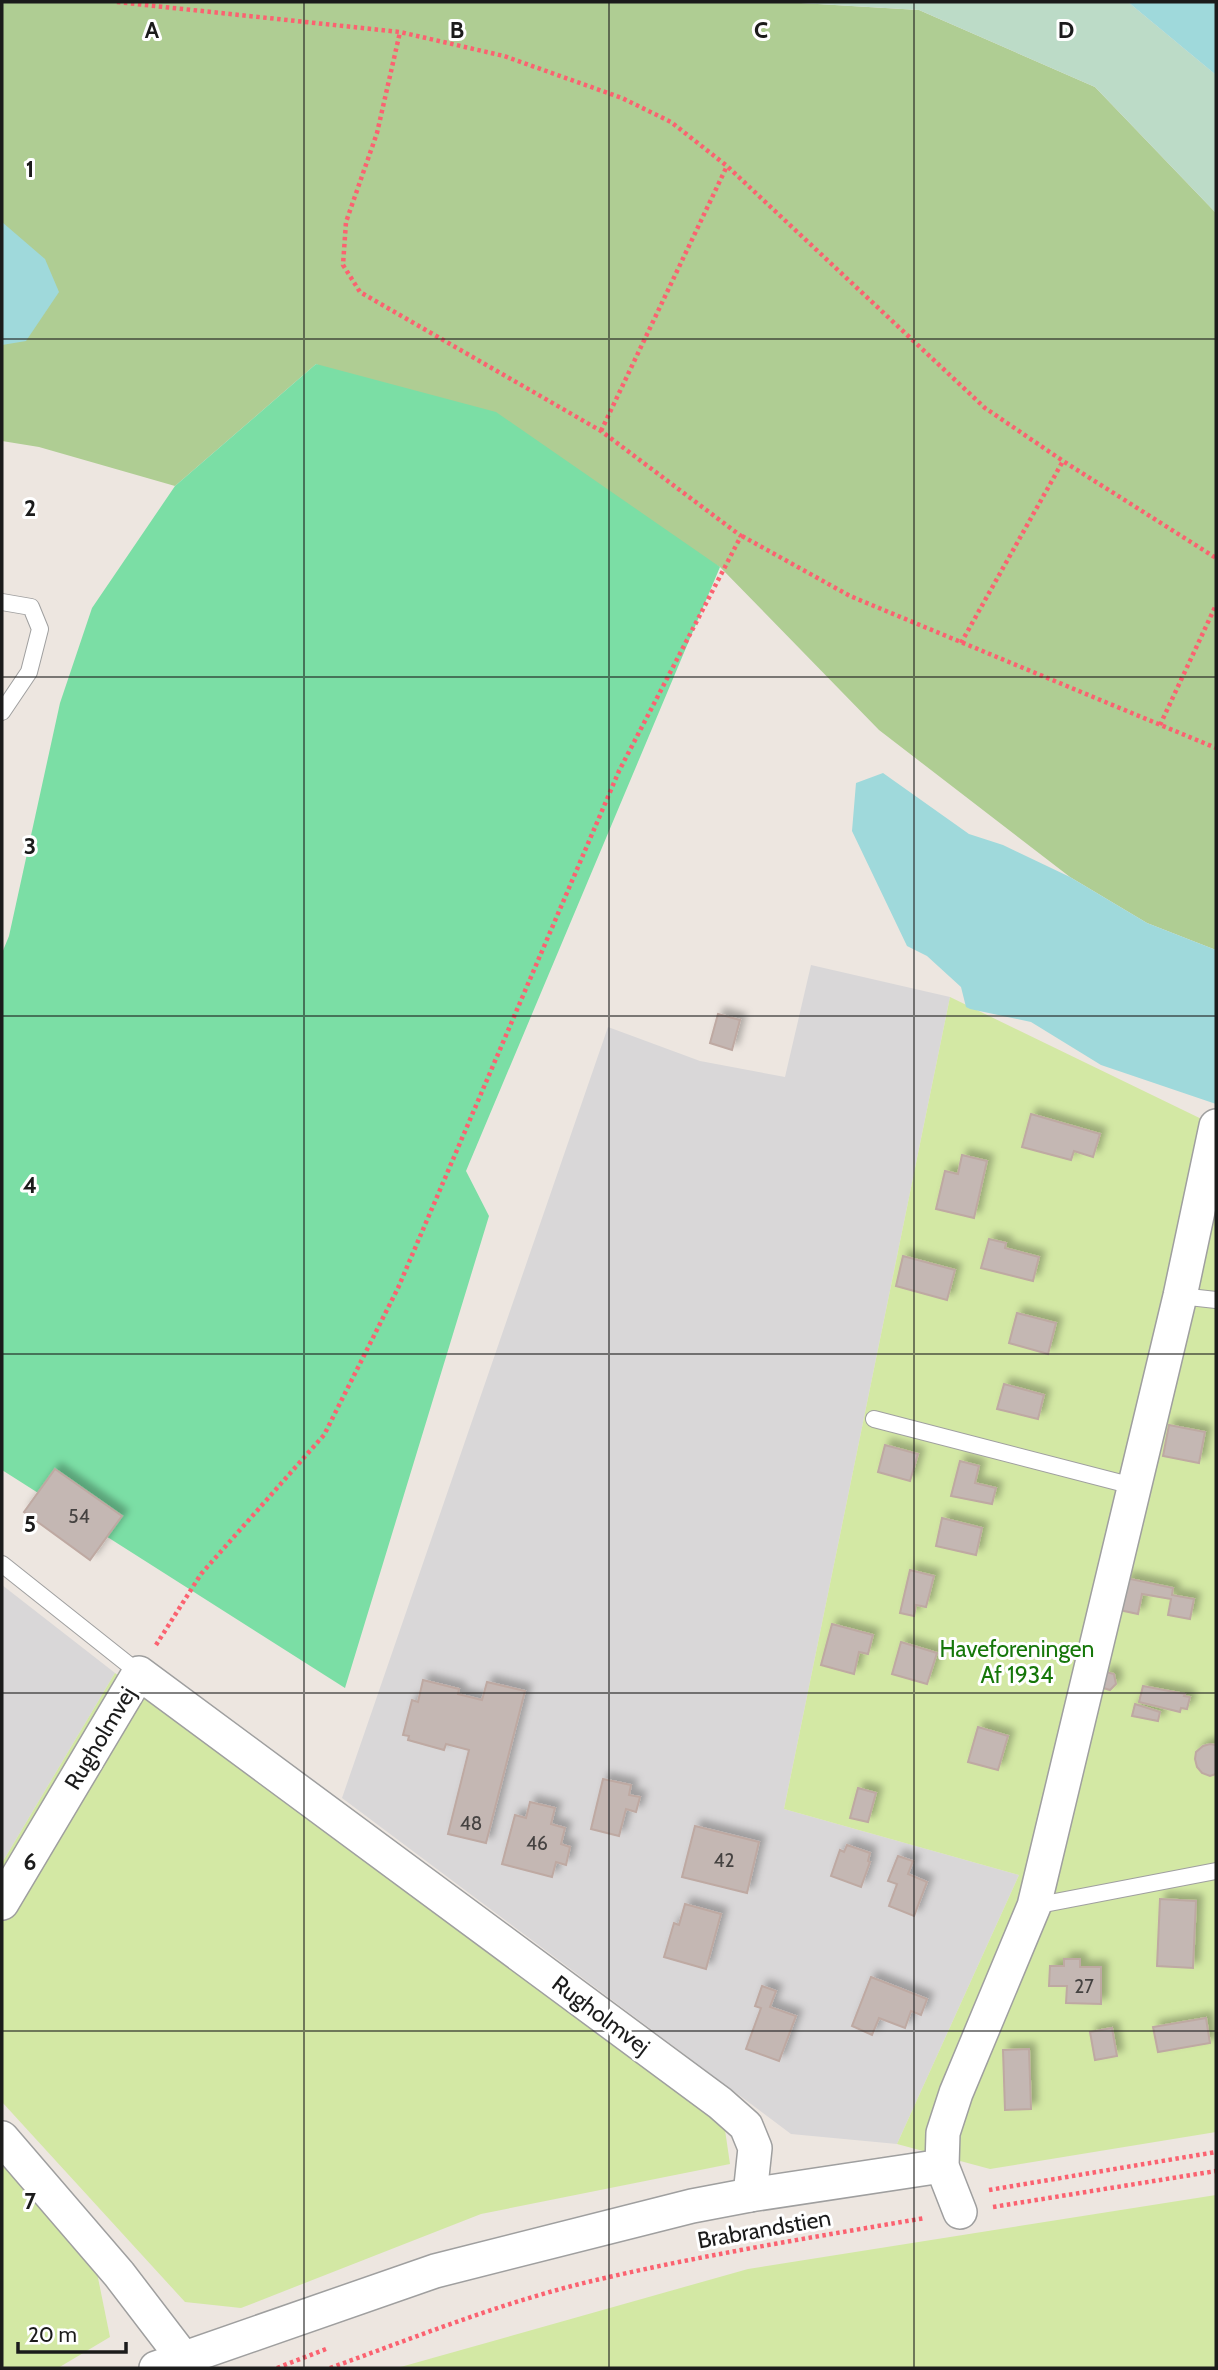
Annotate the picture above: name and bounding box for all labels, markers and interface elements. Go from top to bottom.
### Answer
text: A [145,16,160,44]
text: B [450,16,464,44]
text: C [754,16,768,44]
text: D [1058,16,1074,44]
text: 1 [26,155,34,183]
text: 2 [24,494,36,522]
text: 3 [24,832,36,860]
text: 4 [23,1171,37,1199]
house number: 54 [68,1505,90,1528]
text: 5 [24,1510,36,1538]
park label: Haveforeningen Af 1934 [940,1635,1094,1689]
street label: Rugholmvej [58,1681,142,1795]
house number: 48 [460,1812,482,1835]
house number: 46 [526,1832,548,1855]
text: 6 [24,1848,36,1876]
house number: 42 [714,1849,734,1872]
street label: Rugholmvej [547,1969,655,2061]
house number: 27 [1074,1975,1094,1998]
text: 7 [24,2187,36,2215]
street label: Brabrandstien [695,2203,833,2255]
scale bar [18,2310,126,2354]
text: 20 m [28,2322,77,2347]

